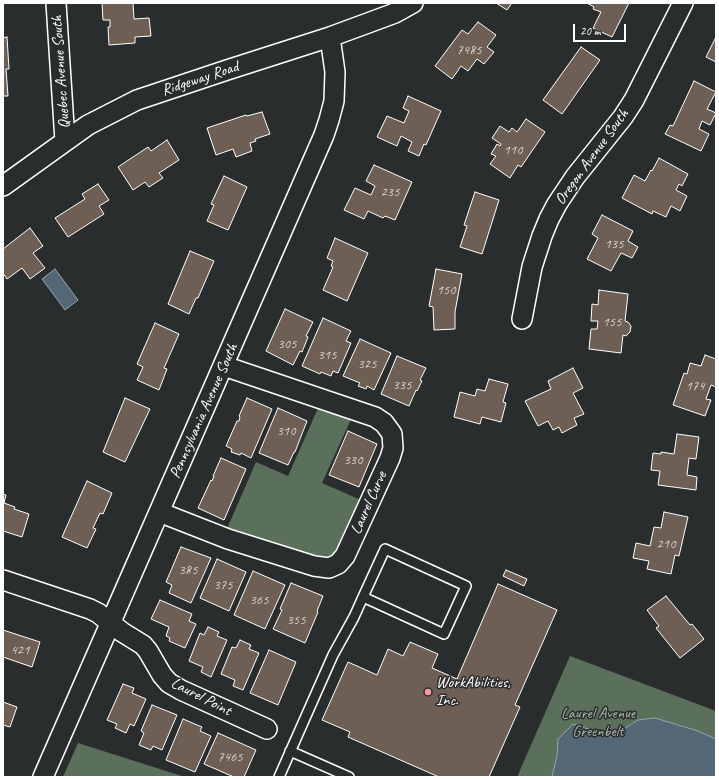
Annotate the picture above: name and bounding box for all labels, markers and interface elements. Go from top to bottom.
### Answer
street label: Quebec Avenue South [47,15,75,129]
scale bar [575,16,628,42]
text: 20 m [580,23,600,39]
house number: 7485 [456,42,482,58]
street label: Ridgeway Road [159,58,241,100]
street label: Oregon Avenue South [551,105,633,209]
house number: 110 [504,142,522,158]
house number: 235 [381,184,399,200]
house number: 135 [605,236,623,252]
house number: 150 [437,282,455,298]
house number: 155 [603,314,621,330]
house number: 305 [278,336,296,352]
street label: Pennsylvania Avenue South [166,341,242,481]
house number: 315 [318,347,336,363]
house number: 325 [358,356,376,372]
house number: 335 [393,377,411,393]
house number: 174 [686,378,704,394]
house number: 310 [277,423,295,439]
house number: 330 [344,452,362,468]
street label: Laurel Curve [347,469,391,537]
house number: 210 [657,536,675,552]
house number: 385 [179,562,197,578]
house number: 375 [214,577,232,593]
house number: 365 [250,592,268,608]
house number: 355 [287,612,305,628]
house number: 421 [11,642,29,658]
place label: WorkAbilities, Inc. [436,673,511,711]
street label: Laurel Point [168,674,234,720]
marker: WorkAbilities, Inc. [423,687,433,697]
park label: Laurel Avenue Greenbelt [561,704,635,742]
house number: 7465 [217,749,243,765]

